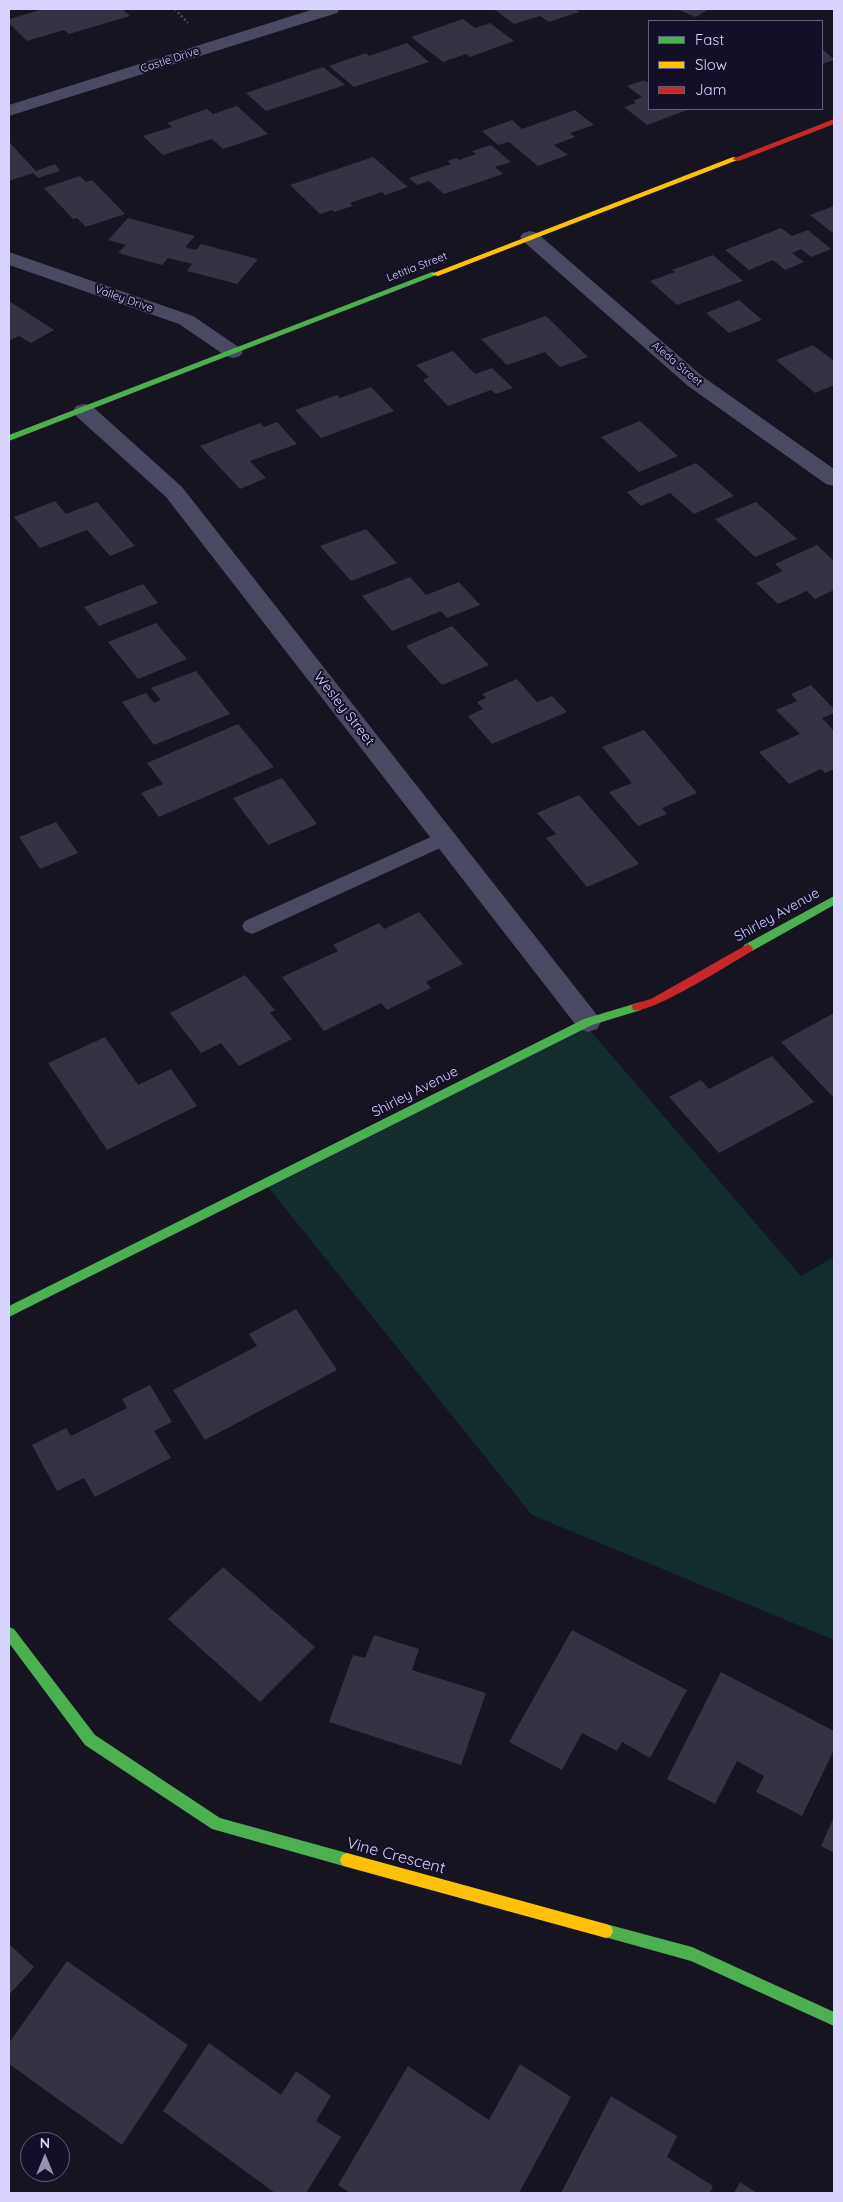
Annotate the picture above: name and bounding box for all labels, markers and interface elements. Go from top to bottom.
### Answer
legend [648,20,823,110]
text: Fast [695,30,724,49]
street label: Castle Drive [139,44,201,76]
text: Slow [695,55,727,74]
text: Jam [695,80,726,99]
street label: Letitia Street [385,249,449,285]
street label: Valley Drive [93,283,155,315]
street label: Aleda Street [649,339,705,389]
street label: Wesley Street [310,669,378,749]
street label: Shirley Avenue [731,885,823,945]
street label: Shirley Avenue [369,1063,461,1121]
street label: Vine Crescent [344,1834,448,1878]
north arrow [20,2132,70,2182]
text: N [40,2134,50,2152]

